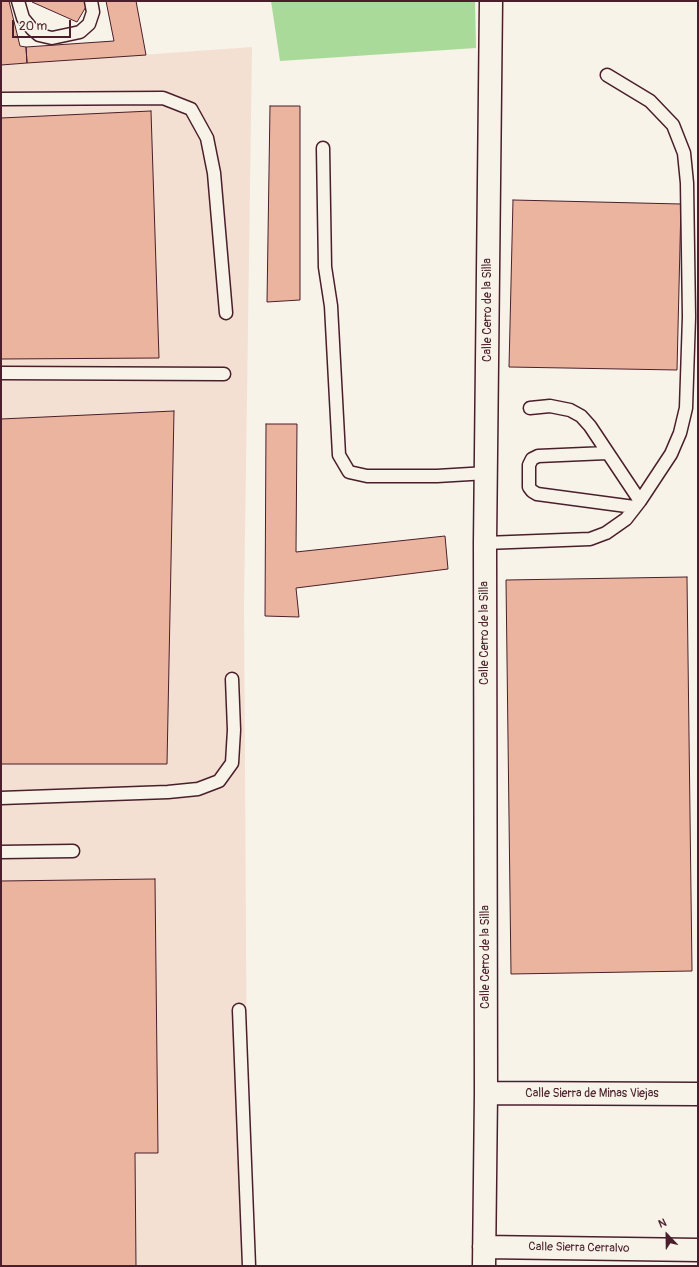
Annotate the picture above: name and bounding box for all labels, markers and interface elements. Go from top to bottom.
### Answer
scale bar [14,12,73,38]
text: 20 m [19,19,47,34]
street label: Calle Cerro de la Silla [481,258,495,362]
street label: Calle Cerro de la Silla [478,581,492,685]
street label: Calle Cerro de la Silla [479,905,493,1009]
street label: Calle Sierra de Minas Viejas [525,1087,659,1101]
north arrow [647,1215,687,1255]
text: N [656,1216,668,1231]
street label: Calle Sierra Cerralvo [528,1240,630,1256]

